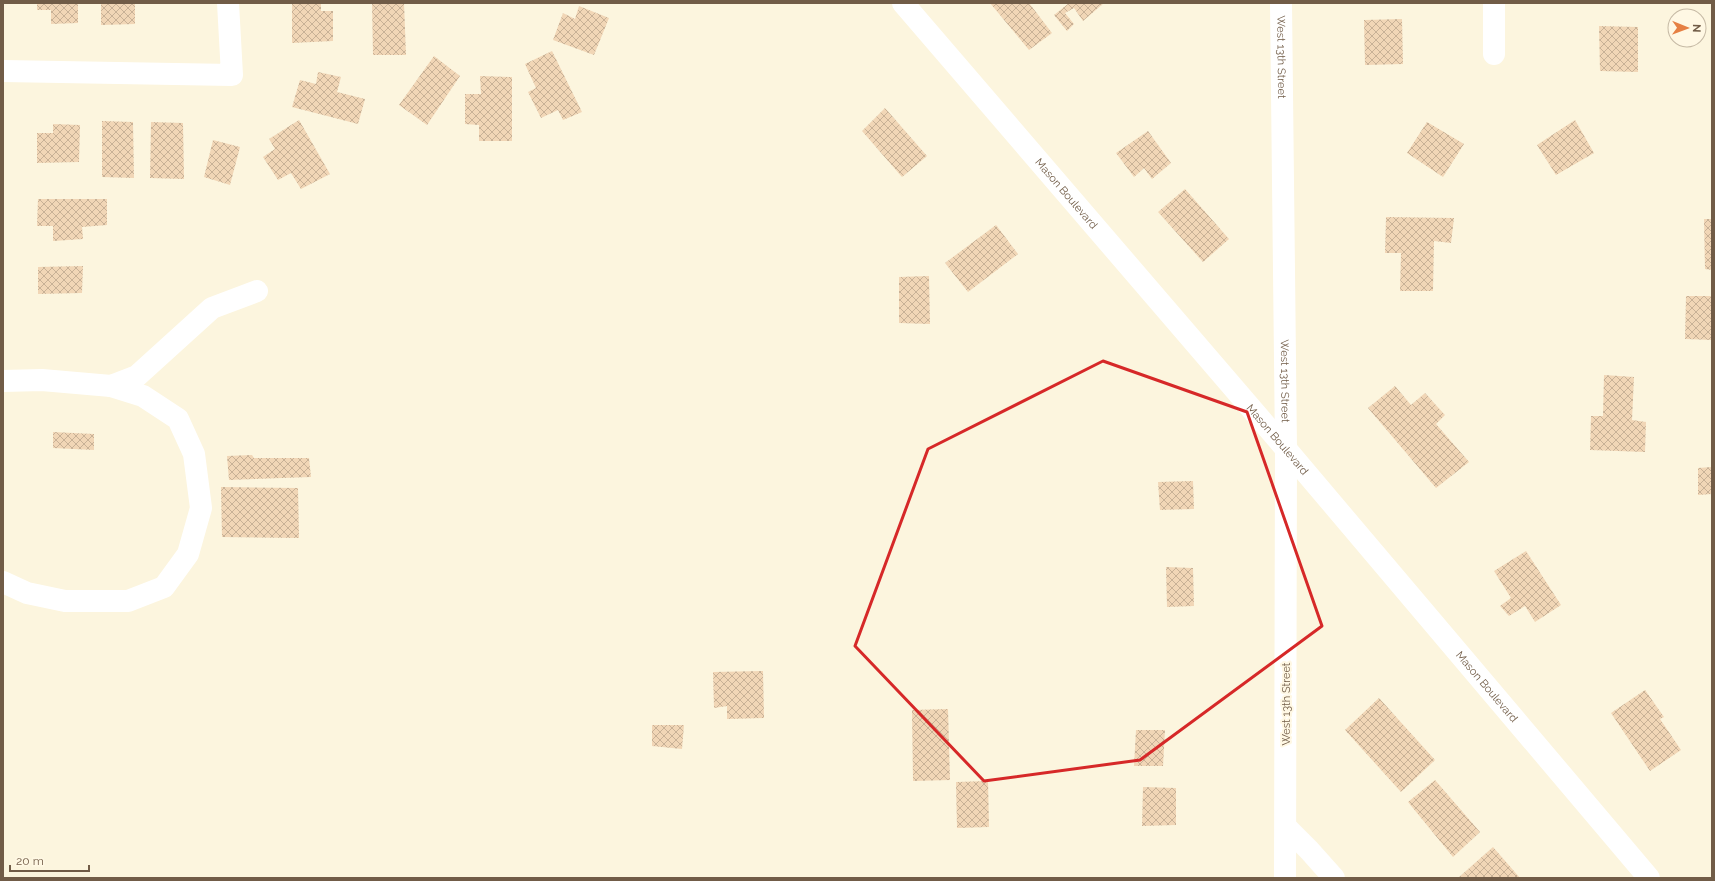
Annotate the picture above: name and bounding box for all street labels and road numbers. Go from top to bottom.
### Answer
street label: West 13th Street [1274,15,1288,99]
street label: Mason Boulevard [1032,156,1100,232]
street label: West 13th Street [1278,339,1292,423]
street label: Mason Boulevard [1243,402,1311,478]
street label: Mason Boulevard [1453,649,1520,725]
street label: West 13th Street [1280,662,1293,746]

